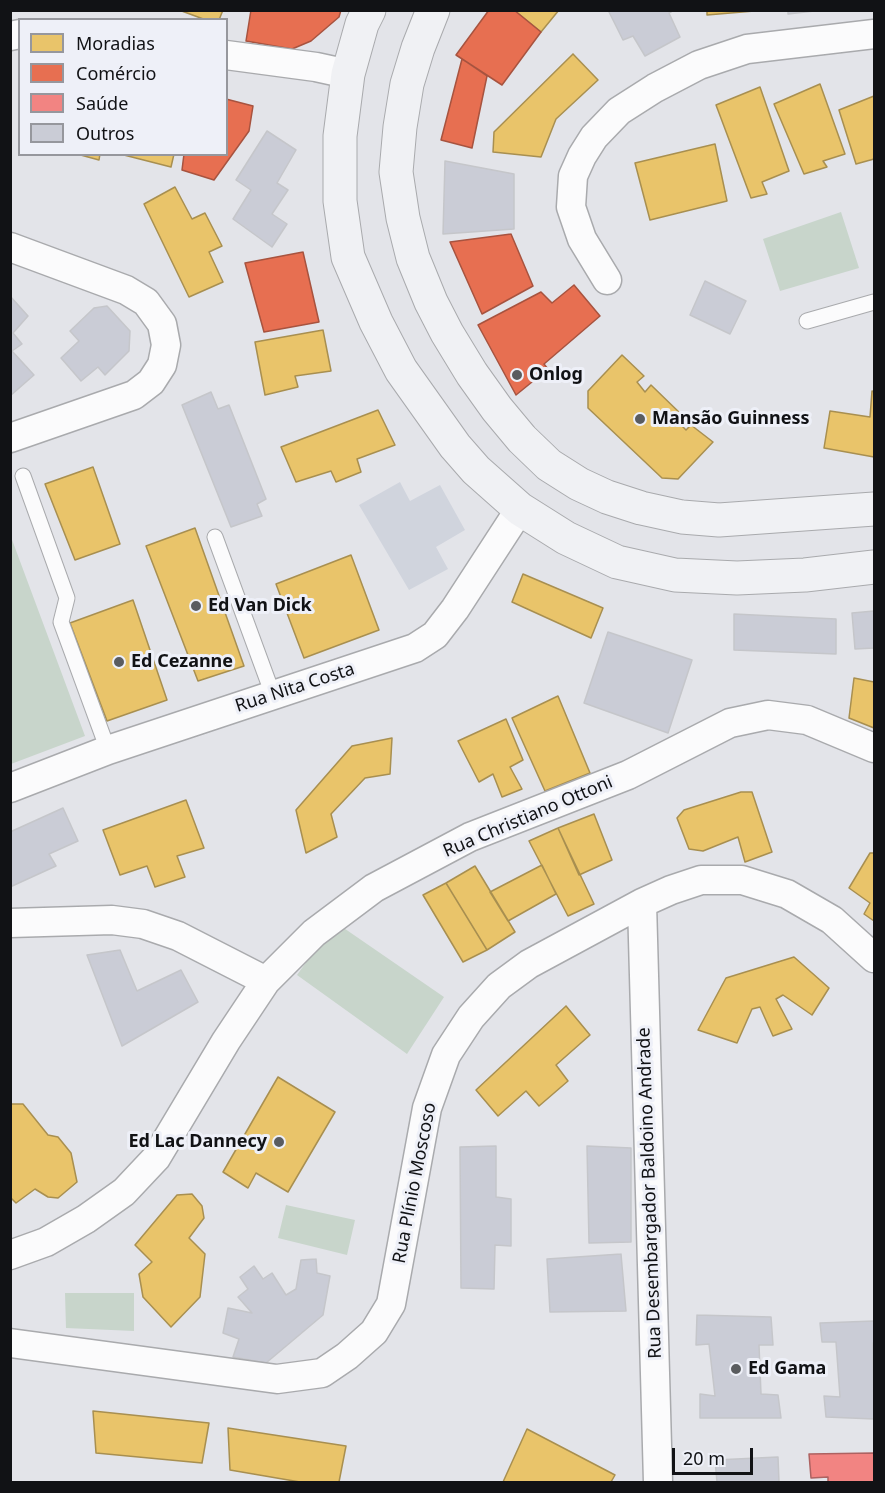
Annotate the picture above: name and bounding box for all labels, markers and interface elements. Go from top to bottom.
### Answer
legend [18,18,228,156]
text: Moradias [76,31,155,55]
text: Comércio [76,61,157,85]
text: Saúde [76,91,128,115]
text: Outros [76,121,134,145]
place label: Onlog [529,364,583,386]
marker: Onlog [510,368,524,382]
place label: Mansão Guinness [652,408,810,430]
marker: Mansão Guinness [633,412,647,426]
place label: Ed Van Dick [208,595,312,617]
marker: Ed Van Dick [189,599,203,613]
place label: Ed Cezanne [131,651,233,673]
marker: Ed Cezanne [112,655,126,669]
street label: Rua Nita Costa [233,659,357,717]
street label: Rua Christiano Ottoni [440,772,616,862]
street label: Rua Desembargador Baldoino Andrade [633,1027,667,1359]
street label: Rua Plínio Moscoso [389,1101,441,1265]
place label: Ed Lac Dannecy [128,1131,267,1153]
marker: Ed Lac Dannecy [272,1135,286,1149]
place label: Ed Gama [748,1358,826,1380]
marker: Ed Gama [729,1362,743,1376]
scale bar [675,1436,756,1474]
text: 20 m [683,1446,725,1470]

